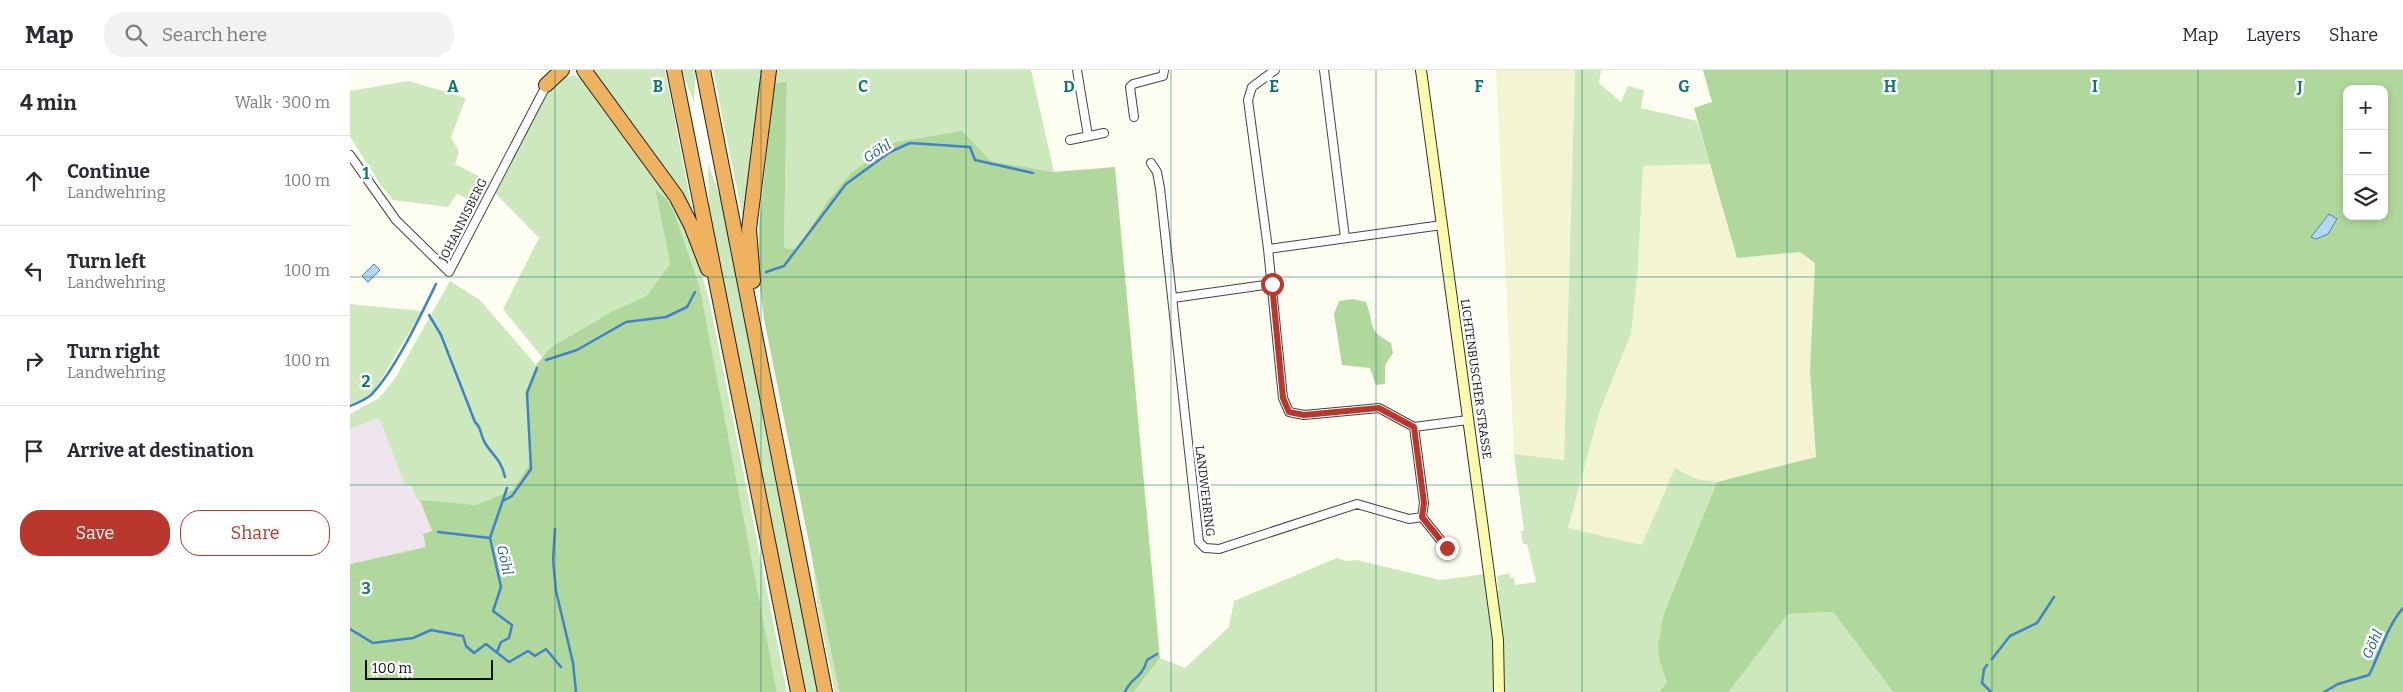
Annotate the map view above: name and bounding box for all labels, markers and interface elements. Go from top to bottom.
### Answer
search box [104,12,454,57]
text: Map [25,21,74,49]
icon: search [122,21,150,49]
text: Search here [162,23,267,46]
text: Map [2182,24,2218,46]
text: Layers [2246,24,2301,46]
text: Share [2329,24,2378,46]
text: A [447,77,459,96]
text: B [653,77,663,96]
text: C [858,77,868,96]
text: D [1063,77,1075,96]
text: E [1269,77,1279,96]
text: F [1475,77,1484,96]
text: G [1678,77,1690,96]
text: H [1884,77,1897,96]
text: I [2092,77,2098,96]
text: J [2296,77,2303,96]
map controls [2343,85,2388,220]
button: + [2343,85,2388,130]
text: 4 min [20,90,77,116]
text: Walk · 300 m [235,93,330,112]
button: − [2343,130,2388,175]
water label: Göhl [860,136,895,167]
text: Continue [67,160,150,183]
text: 1 [363,164,370,183]
icon: ahead [20,167,48,195]
text: 100 m [285,171,330,190]
button: layers [2343,175,2388,220]
street label: JOHANNISBERG [435,176,490,265]
text: Landwehring [67,183,166,202]
text: Turn left [67,250,146,273]
icon: left [20,257,48,285]
text: 100 m [285,261,330,280]
text: Landwehring [67,273,166,292]
route start [1261,273,1284,296]
street label: LICHTENBUSCHER STRASSE [1458,298,1494,460]
text: Turn right [67,340,160,363]
icon: right [20,347,48,375]
text: 100 m [285,351,330,370]
text: Landwehring [67,363,166,382]
text: 2 [361,372,371,391]
icon: arrive [20,437,48,465]
text: Arrive at destination [67,439,254,462]
street label: LANDWEHRING [1192,445,1218,537]
button: Save [20,510,170,556]
button: Share [180,510,330,556]
route end [1436,537,1459,560]
water label: Göhl [493,544,516,577]
text: 3 [361,579,371,598]
water label: Göhl [2358,627,2387,661]
scale bar [365,657,492,680]
text: 100 m [372,660,412,677]

